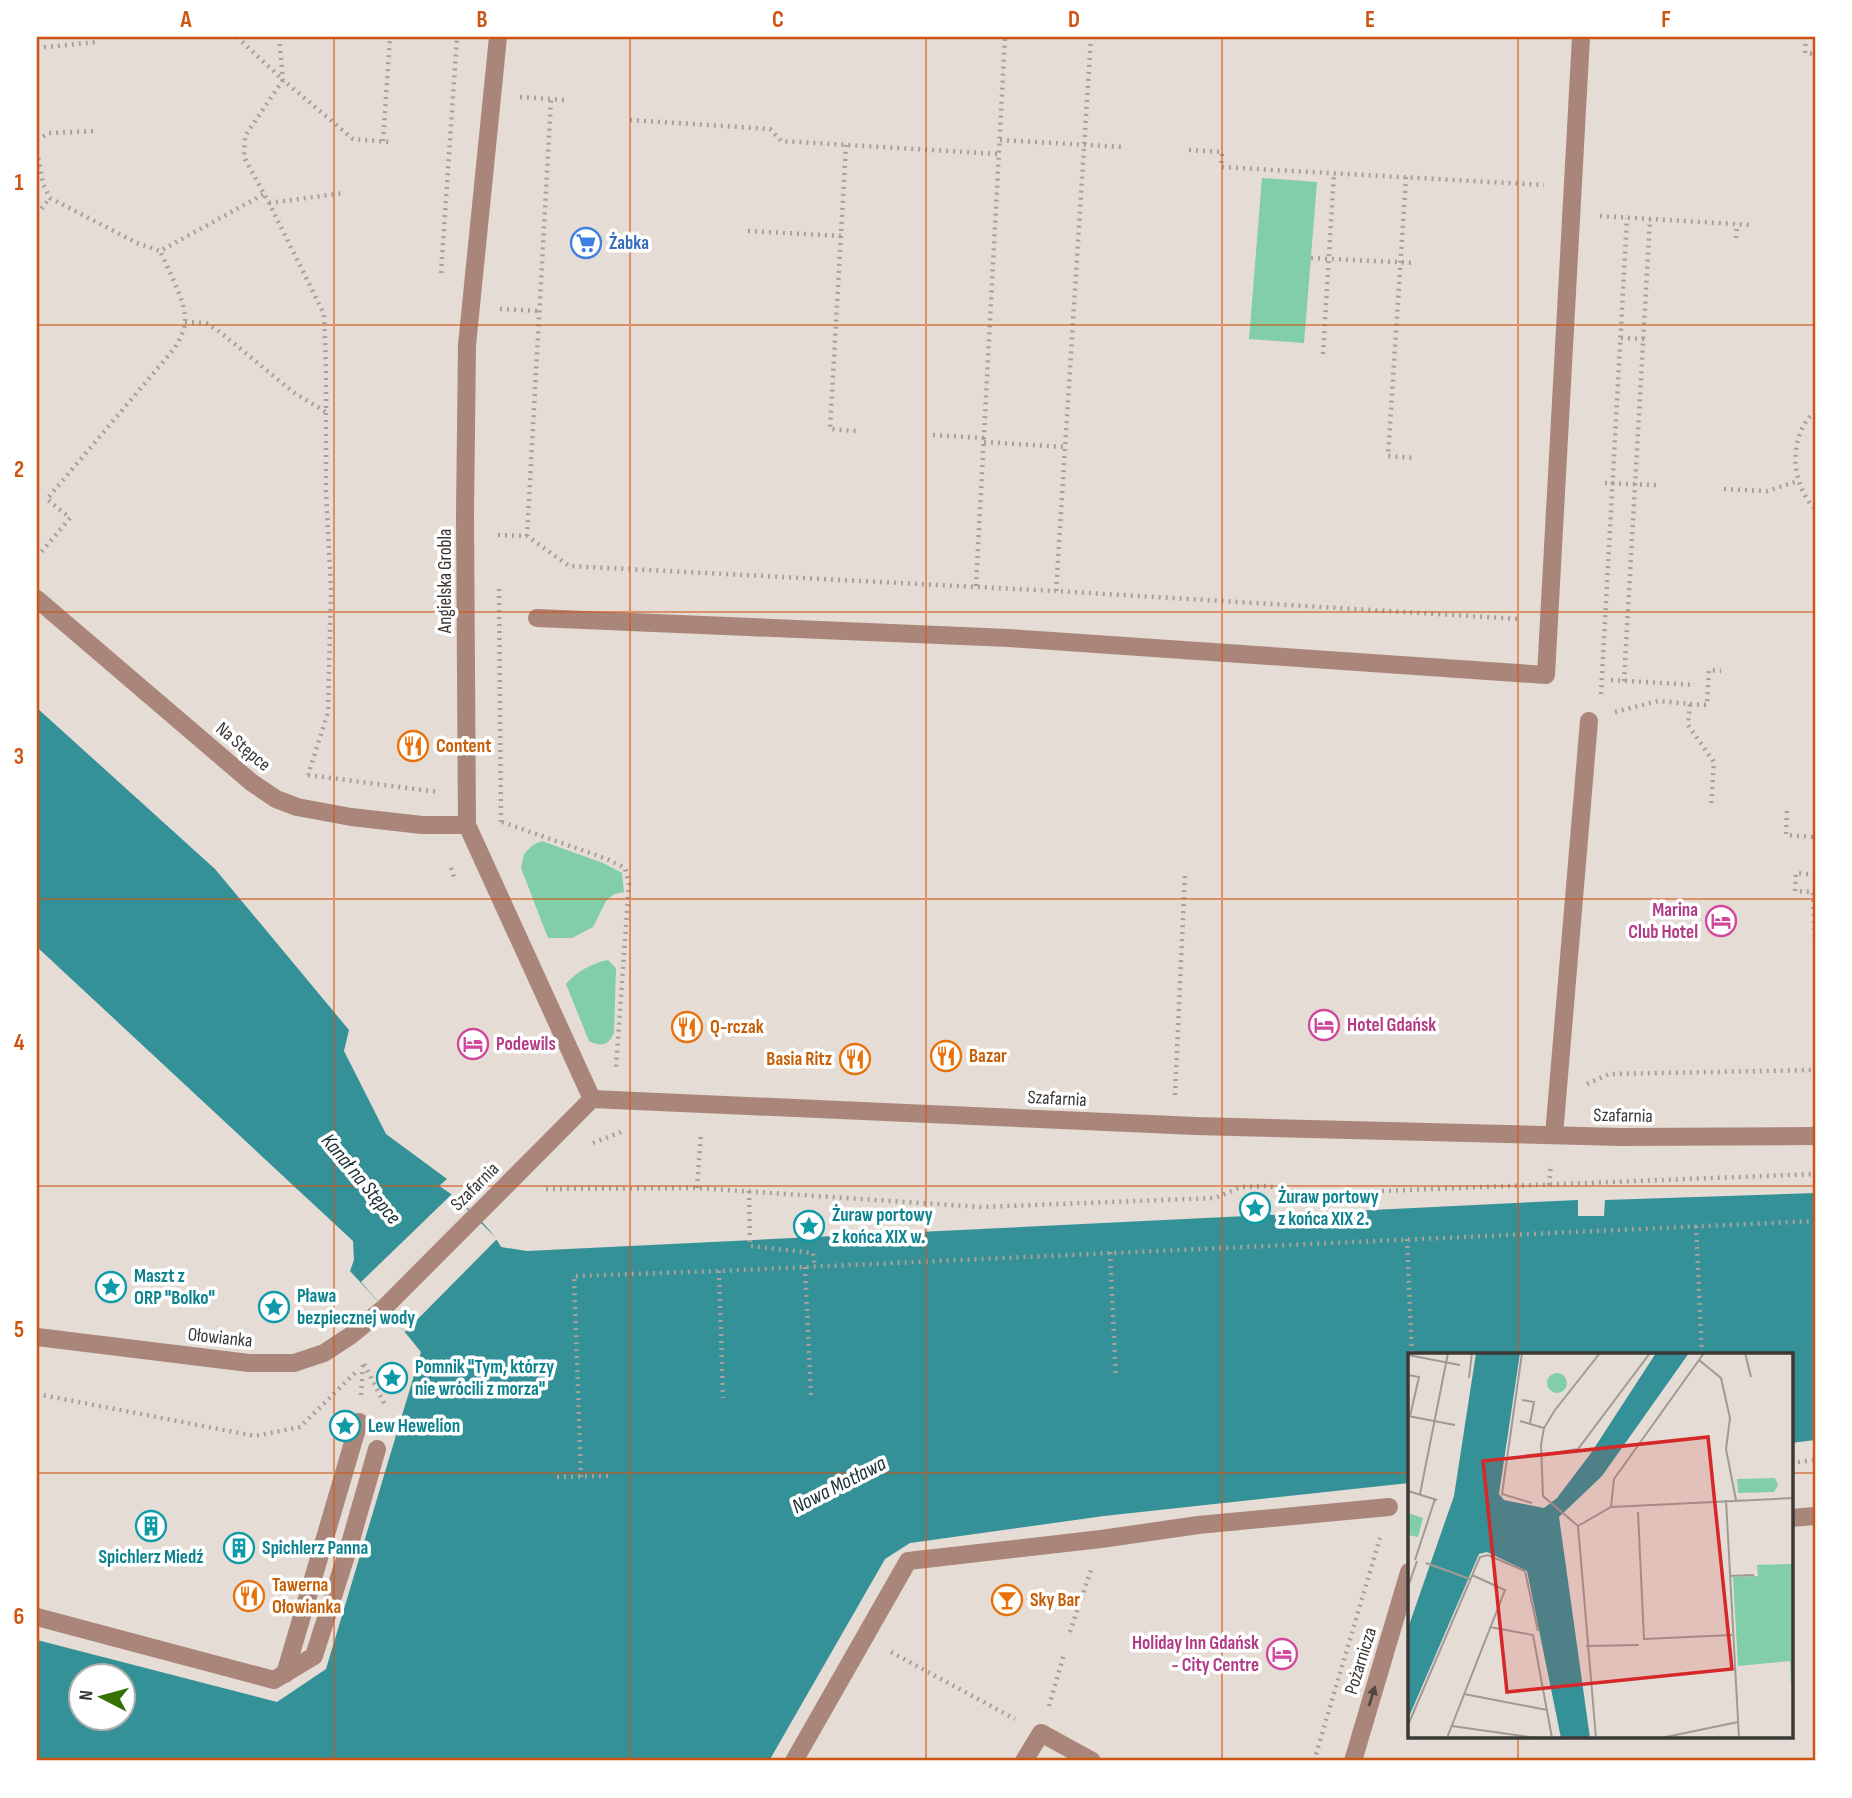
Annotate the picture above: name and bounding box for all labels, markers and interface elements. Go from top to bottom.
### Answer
text: A [180,6,193,34]
text: B [477,6,488,34]
text: C [772,6,784,34]
text: D [1068,6,1080,34]
text: E [1365,6,1375,34]
text: F [1661,6,1671,34]
text: 1 [14,169,24,197]
supermarket icon: Żabka [569,226,603,260]
place label: Żabka [609,232,649,255]
text: 2 [14,456,24,484]
street label: Angielska Grobla [434,529,457,634]
street label: Na Stępce [211,717,275,777]
restaurant icon: Content [396,729,430,763]
place label: Content [436,735,492,758]
text: 3 [14,743,24,771]
place label: Marina Club Hotel [1628,899,1698,944]
hotel icon: Marina Club Hotel [1704,904,1738,938]
hotel icon: Hotel Gdańsk [1307,1008,1341,1042]
restaurant icon: Q-rczak [670,1010,704,1044]
place label: Hotel Gdańsk [1347,1014,1436,1037]
place label: Q-rczak [710,1016,764,1039]
hotel icon: Podewils [456,1027,490,1061]
text: 4 [14,1029,25,1057]
place label: Podewils [496,1033,556,1056]
restaurant icon: Bazar [929,1039,963,1073]
restaurant icon: Basia Ritz [838,1042,872,1076]
place label: Bazar [969,1045,1007,1068]
place label: Basia Ritz [766,1048,832,1071]
street label: Szafarnia [1027,1086,1087,1112]
street label: Szafarnia [1593,1104,1653,1128]
water label: Kanał na Stępce [316,1129,406,1229]
street label: Szafarnia [446,1158,504,1216]
place label: Żuraw portowy z końca XIX 2. [1278,1186,1379,1231]
place icon: Żuraw portowy z końca XIX 2. [1238,1191,1272,1225]
place label: Żuraw portowy z końca XIX w. [832,1204,933,1249]
place icon: Żuraw portowy z końca XIX w. [792,1209,826,1243]
place label: Maszt z ORP "Bolko" [134,1265,215,1310]
place icon: Maszt z ORP "Bolko" [94,1270,128,1304]
place label: Pława bezpiecznej wody [297,1285,415,1330]
place icon: Pława bezpiecznej wody [257,1290,291,1324]
text: 5 [14,1316,24,1344]
street label: Ołowianka [186,1323,254,1353]
inset map [1408,1353,1792,1738]
place label: Pomnik "Tym, którzy nie wrócili z morza" [415,1356,554,1401]
place icon: Pomnik "Tym, którzy nie wrócili z morza" [375,1361,409,1395]
place icon: Lew Hewelion [328,1409,362,1443]
place label: Lew Hewelion [368,1415,460,1438]
water label: Nowa Motława [788,1450,891,1519]
building icon: Spichlerz Miedź [134,1509,168,1543]
building icon: Spichlerz Panna [222,1531,256,1565]
place label: Spichlerz Panna [262,1537,368,1560]
place label: Spichlerz Miedź [98,1546,204,1569]
place label: Tawerna Ołowianka [272,1574,341,1619]
restaurant icon: Tawerna Ołowianka [232,1579,266,1613]
bar icon: Sky Bar [990,1583,1024,1617]
place label: Sky Bar [1030,1589,1080,1612]
text: 6 [14,1603,24,1631]
street label: Pożarnicza [1340,1625,1382,1697]
place label: Holiday Inn Gdańsk - City Centre [1132,1632,1259,1677]
hotel icon: Holiday Inn Gdańsk - City Centre [1265,1637,1299,1671]
north arrow [66,1661,136,1731]
one-way arrow [1368,1685,1378,1706]
text: N [75,1689,99,1702]

